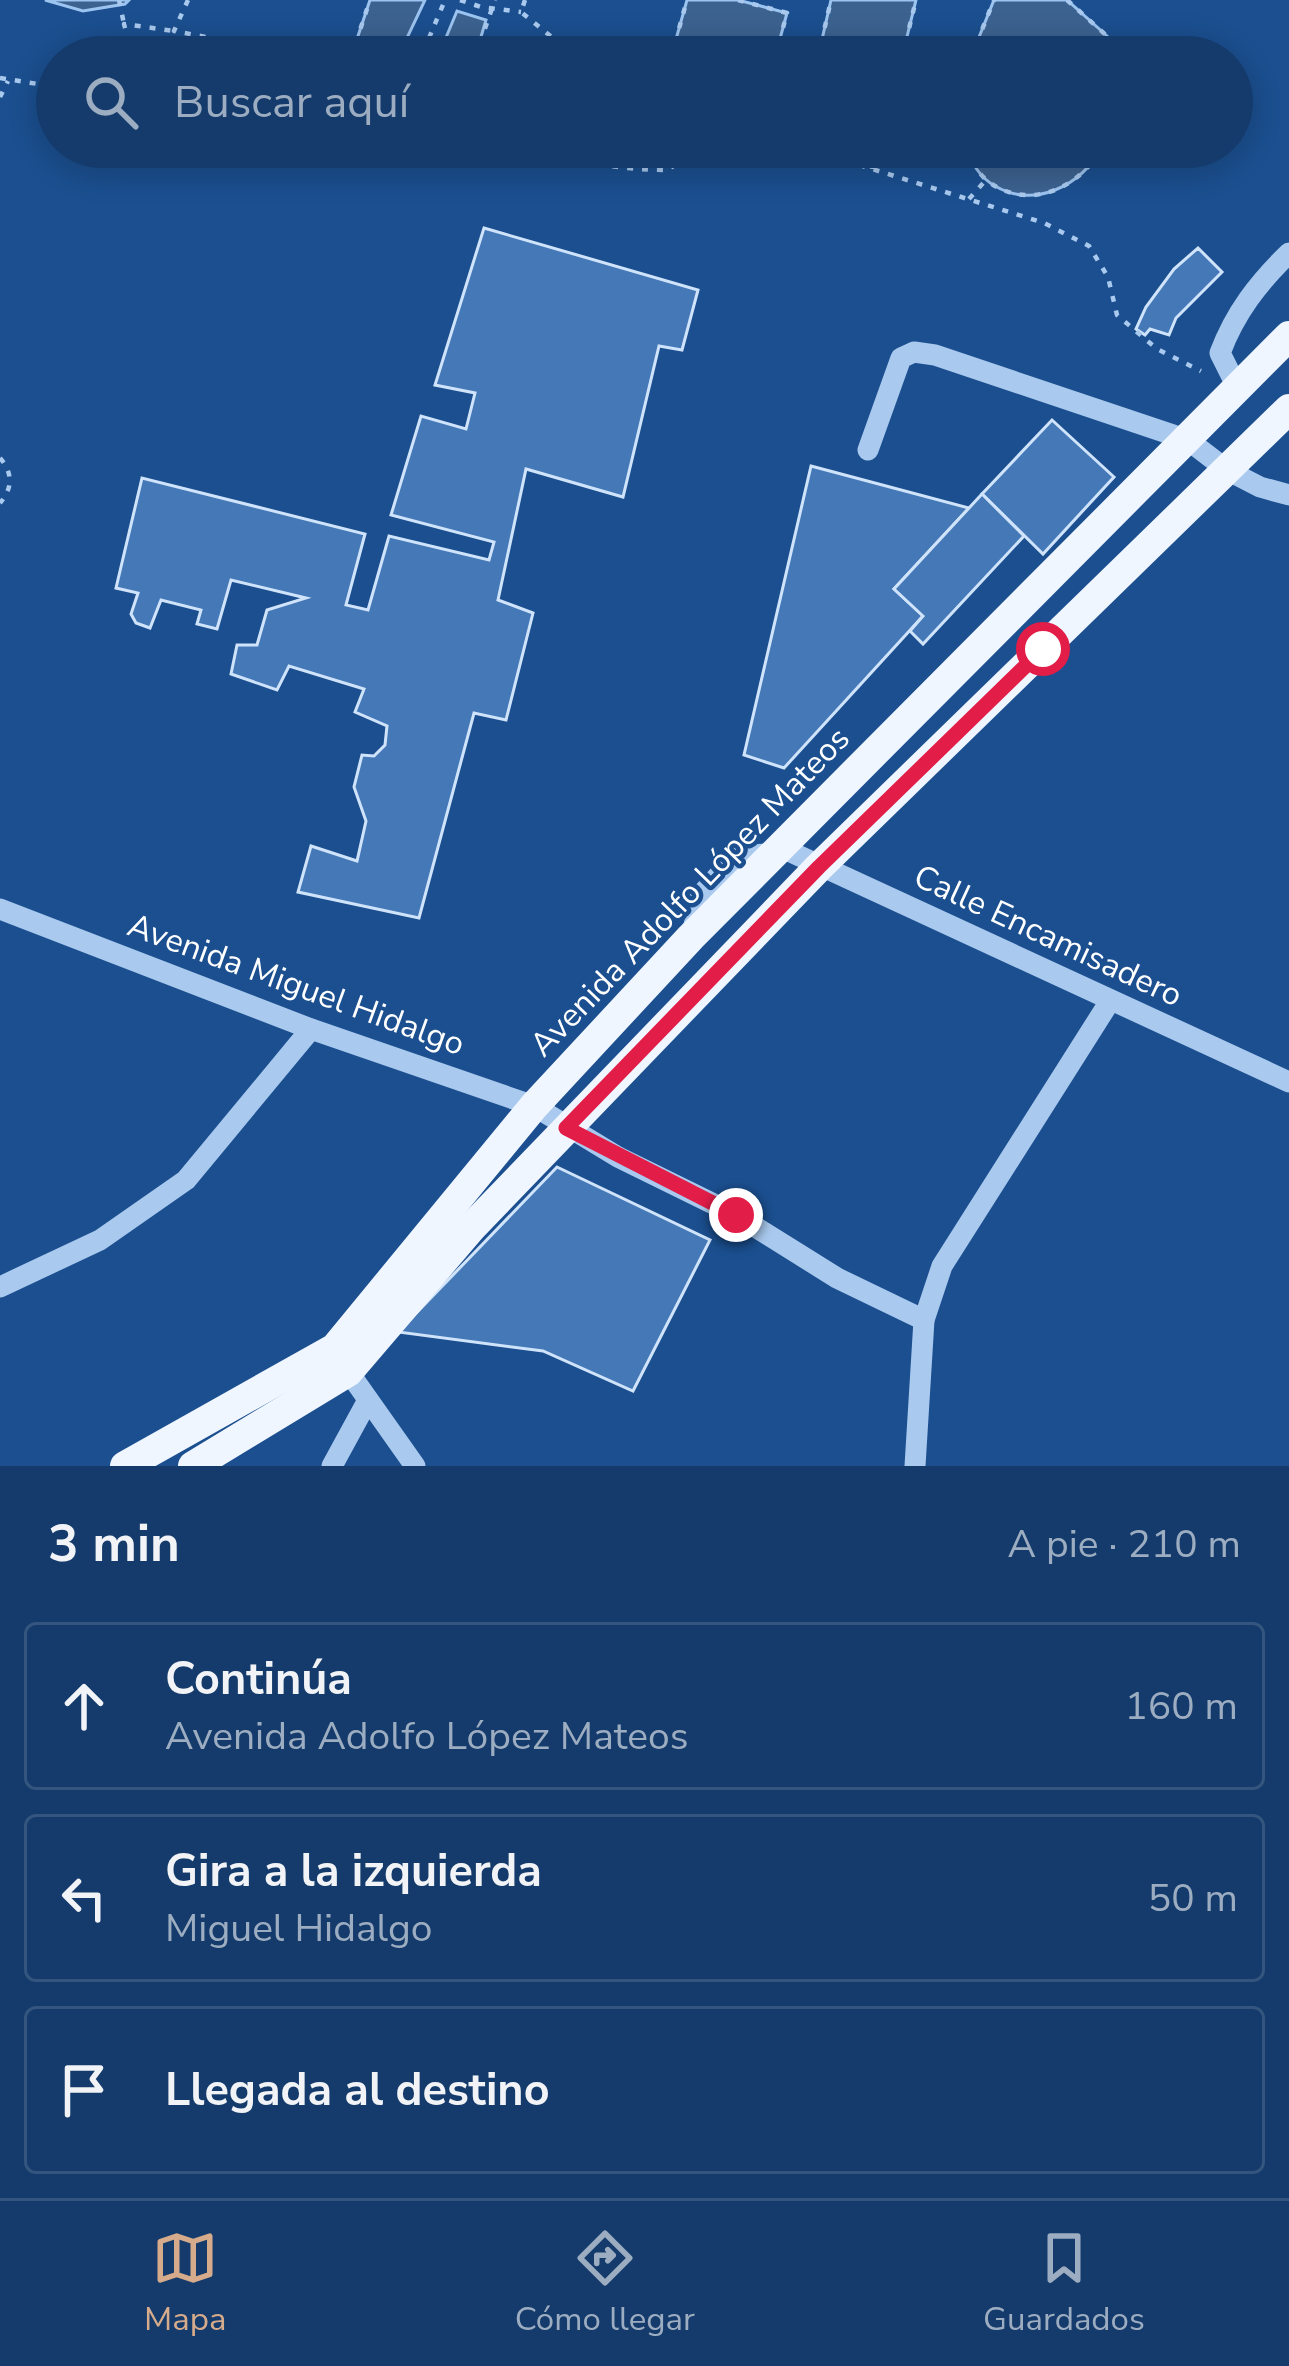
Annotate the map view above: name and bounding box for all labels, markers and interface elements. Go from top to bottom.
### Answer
search box [36,36,1253,168]
icon: search [78,69,144,135]
text: Buscar aquí [174,72,409,133]
route start [1016,622,1070,676]
street label: Avenida Adolfo López Mateos [520,717,860,1067]
street label: Calle Encamisadero [907,854,1189,1018]
street label: Avenida Miguel Hidalgo [121,903,471,1067]
route end [709,1188,763,1242]
text: 3 min [48,1509,180,1579]
text: A pie · 210 m [1007,1518,1241,1571]
text: Continúa [165,1649,352,1710]
icon: ahead [51,1673,117,1739]
text: 160 m [1124,1680,1238,1733]
text: Avenida Adolfo López Mateos [165,1710,688,1763]
text: Gira a la izquierda [165,1841,542,1902]
icon: left [51,1865,117,1931]
text: 50 m [1148,1872,1238,1925]
text: Miguel Hidalgo [165,1902,432,1955]
icon: arrive [51,2057,117,2123]
text: Llegada al destino [165,2060,550,2121]
tab: Mapa [144,2225,227,2342]
tab: Cómo llegar [515,2225,695,2342]
tab: Guardados [983,2225,1145,2342]

